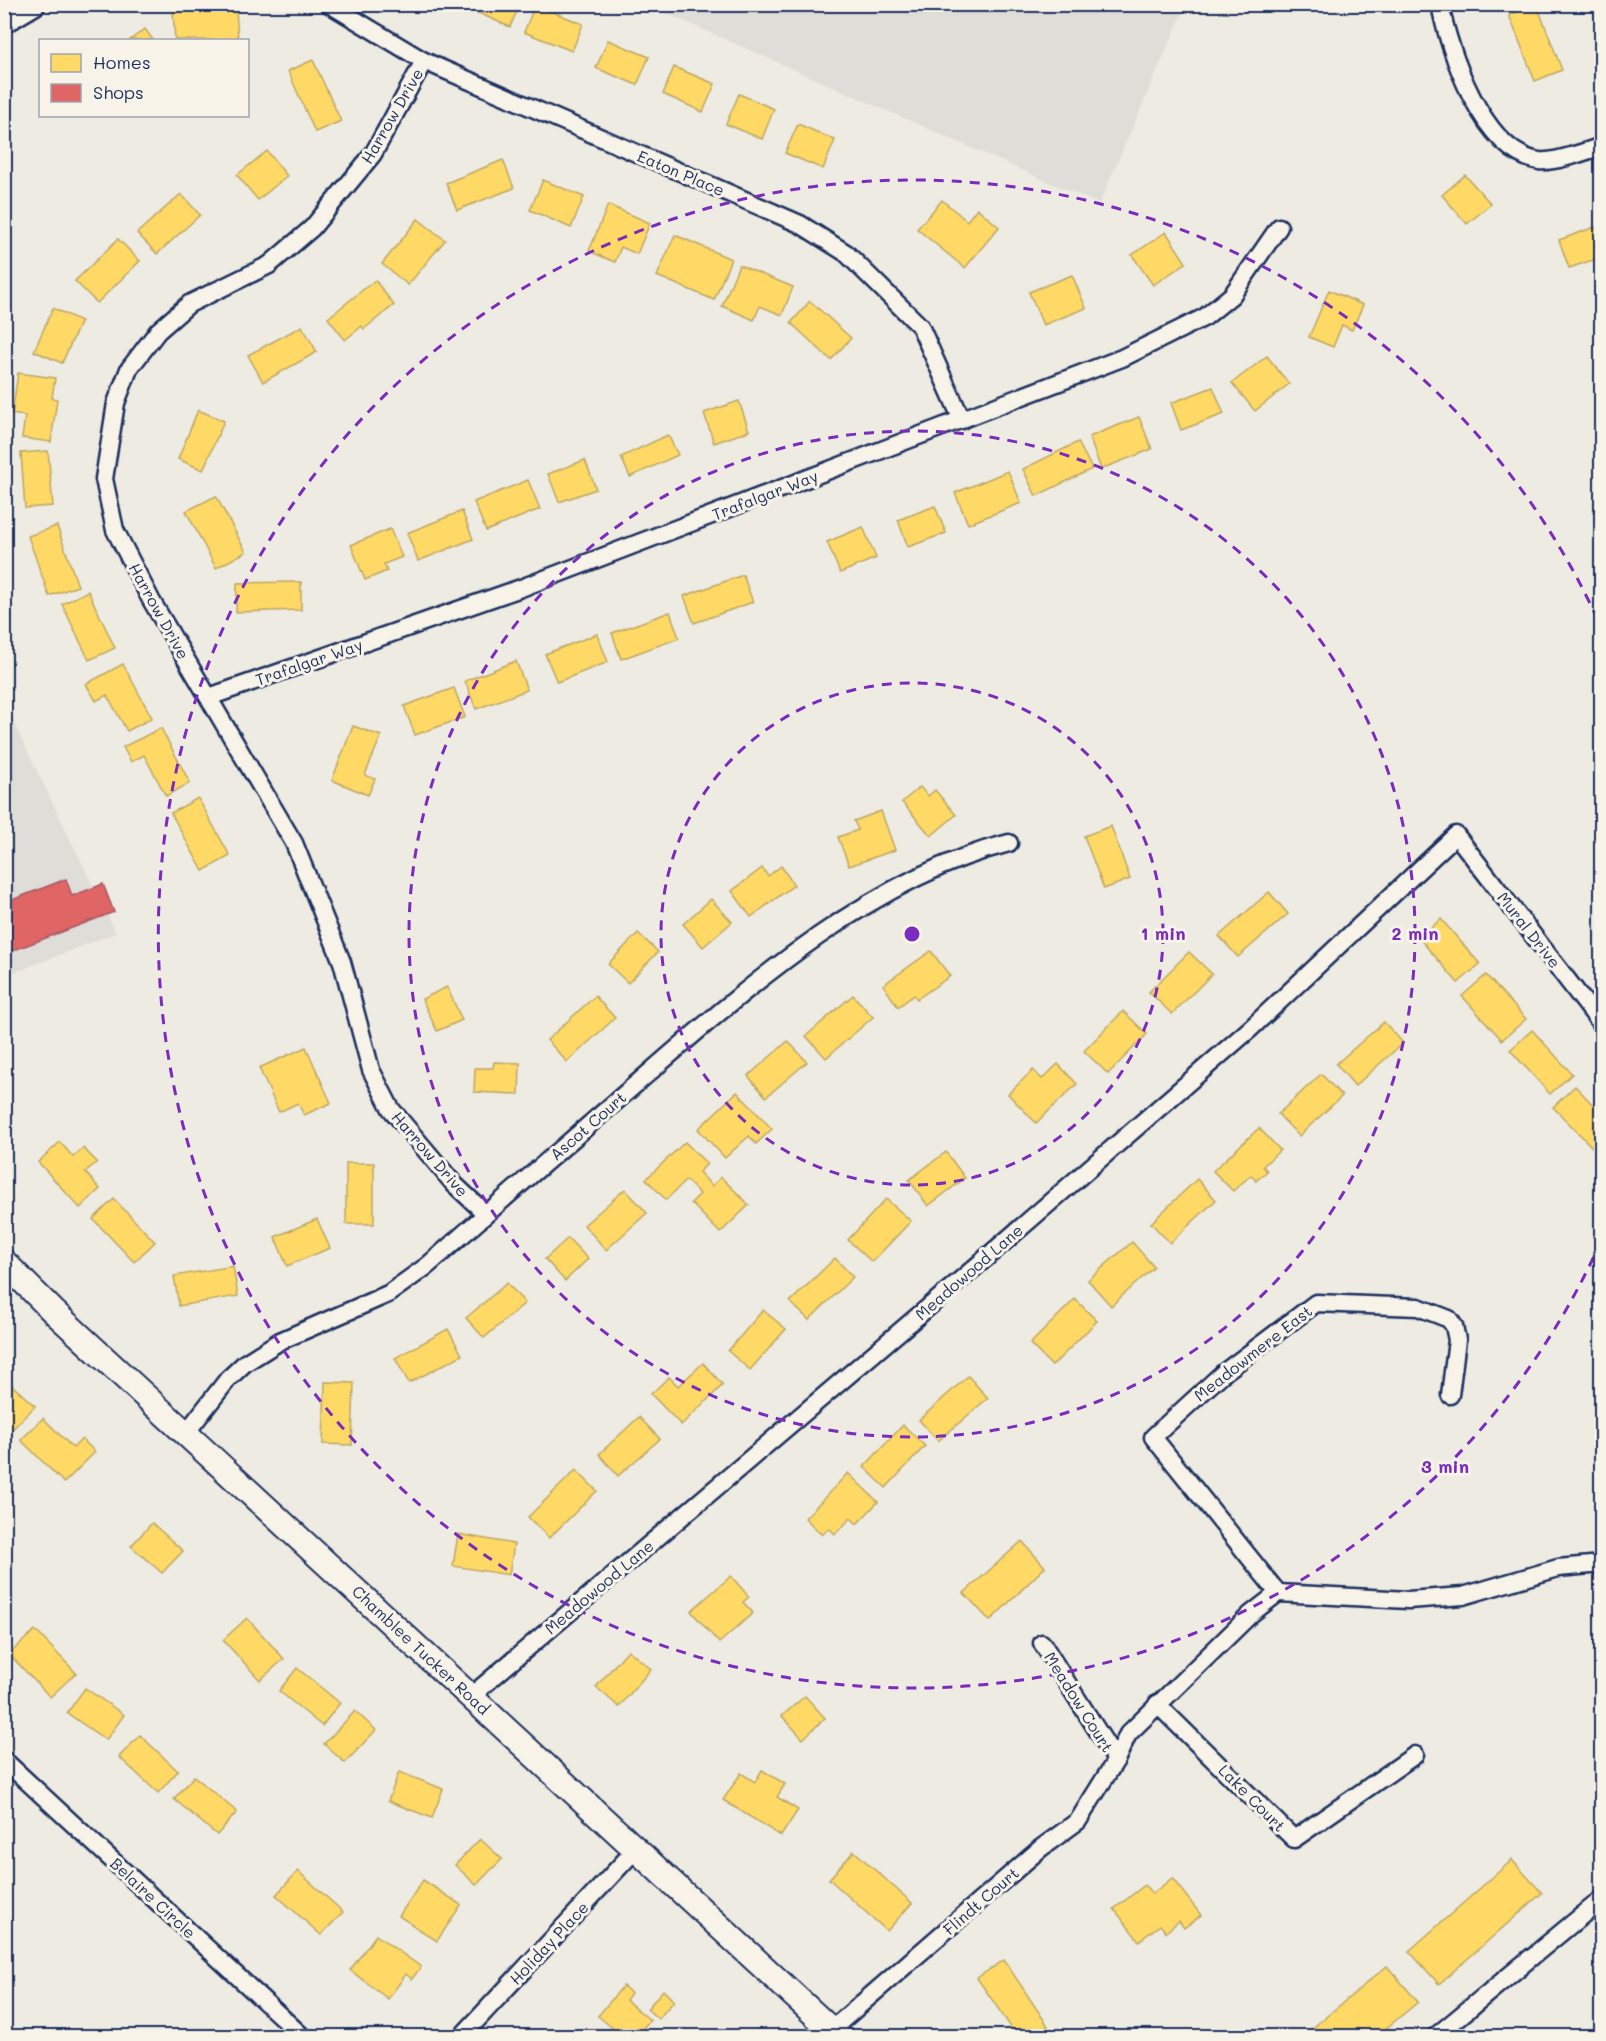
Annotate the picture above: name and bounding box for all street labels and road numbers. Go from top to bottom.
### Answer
street label: Harrow Drive [356,64,427,167]
street label: Eaton Place [634,145,728,200]
street label: Trafalgar Way [709,465,821,524]
street label: Harrow Drive [124,559,195,663]
street label: Trafalgar Way [253,633,365,690]
street label: Mural Drive [1493,887,1566,972]
street label: Ascot Court [545,1087,630,1165]
street label: Harrow Drive [387,1106,473,1201]
street label: Meadowood Lane [910,1219,1027,1324]
street label: Meadowmere East [1189,1300,1316,1405]
street label: Meadowood Lane [540,1535,658,1638]
street label: Chamblee Tucker Road [348,1580,495,1719]
street label: Meadow Court [1040,1648,1119,1756]
street label: Lake Court [1214,1760,1290,1836]
street label: Belaire Circle [106,1853,201,1943]
street label: Flindt Court [938,1862,1023,1939]
street label: Holiday Place [505,1897,593,1989]

